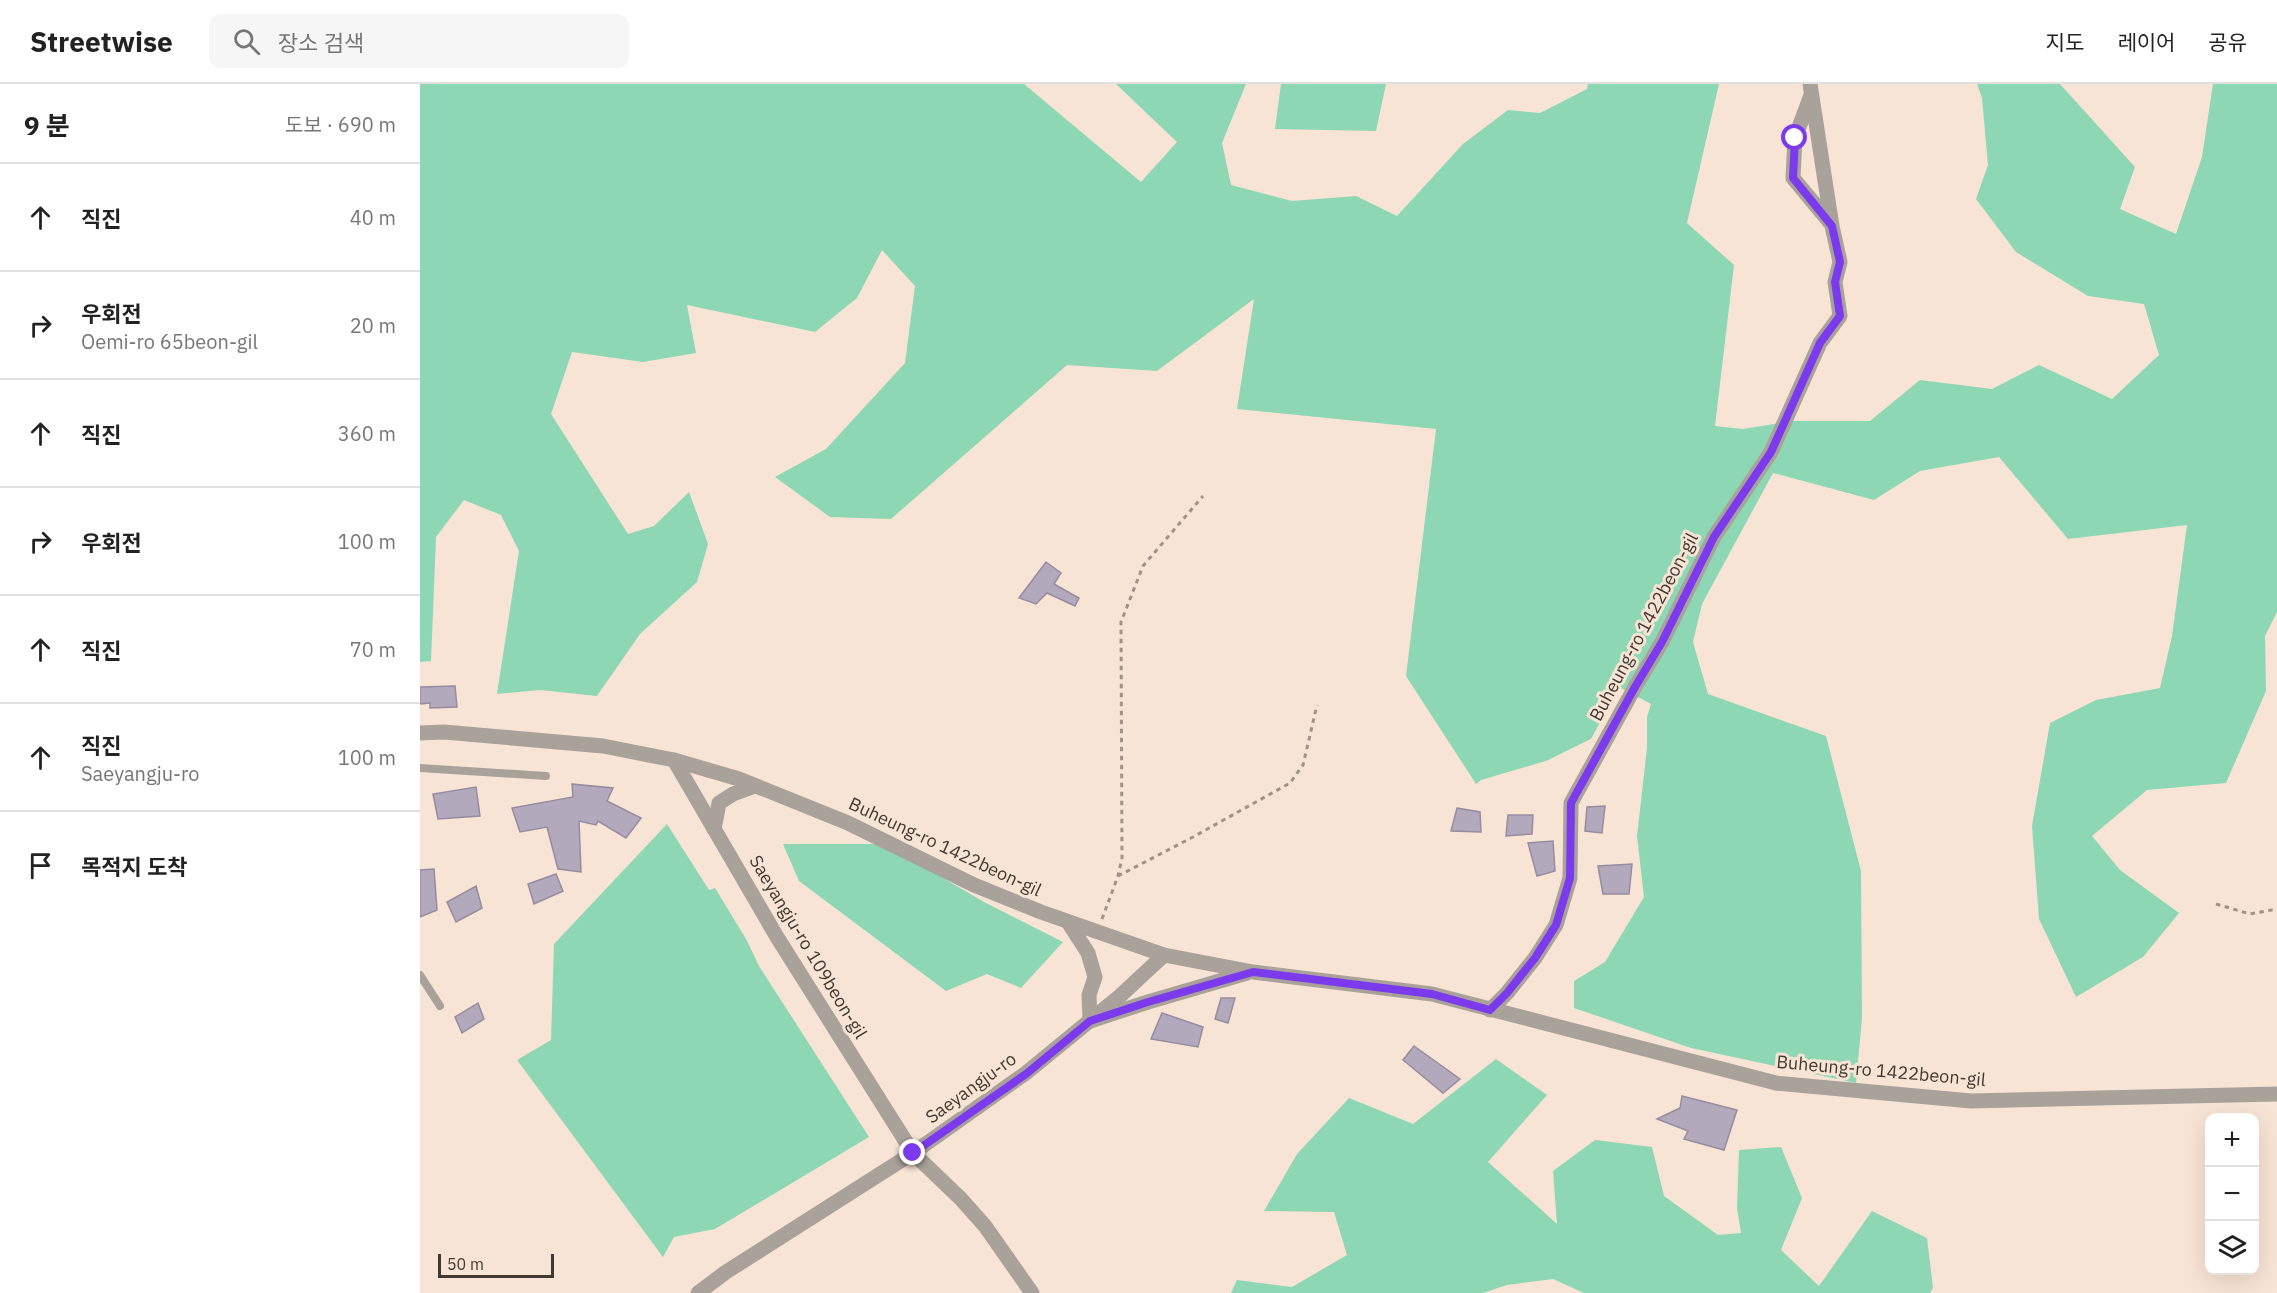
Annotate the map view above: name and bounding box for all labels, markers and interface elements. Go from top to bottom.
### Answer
search box [209,14,629,68]
text: Streetwise [30,23,173,60]
icon: search [230,25,263,58]
text: 장소 검색 [278,28,364,57]
text: 지도 [2046,28,2084,56]
text: 레이어 [2117,28,2175,56]
text: 공유 [2208,28,2247,56]
text: 9 분 [24,108,70,142]
text: 도보 · 690 m [285,111,396,138]
route start [1781,124,1807,150]
icon: ahead [24,201,57,234]
text: 직진 [81,204,121,233]
text: 40 m [350,204,396,231]
text: 우회전 [81,299,142,328]
icon: right [24,309,57,342]
text: 20 m [350,312,396,339]
text: Oemi-ro 65beon-gil [81,328,258,355]
icon: ahead [24,417,57,450]
text: 직진 [81,420,121,449]
text: 360 m [338,420,396,447]
icon: right [24,525,57,558]
text: 우회전 [81,528,142,557]
text: 100 m [338,528,396,555]
street label: Buheung-ro 1422beon-gil [1584,529,1703,725]
icon: ahead [24,633,57,666]
text: 직진 [81,636,121,665]
text: 70 m [350,636,396,663]
text: 직진 [81,731,121,760]
icon: ahead [24,741,57,774]
text: 100 m [338,744,396,771]
text: Saeyangju-ro [81,760,199,787]
street label: Buheung-ro 1422beon-gil [845,792,1045,901]
icon: arrive [24,849,57,882]
street label: Saeyangju-ro 109beon-gil [744,851,872,1043]
text: 목적지 도착 [81,852,187,881]
street label: Saeyangju-ro [921,1047,1021,1128]
street label: Buheung-ro 1422beon-gil [1775,1050,1987,1091]
map controls [2205,1113,2259,1275]
button: + [2205,1113,2259,1167]
route end [899,1139,925,1165]
button: − [2205,1167,2259,1221]
button: layers [2205,1221,2259,1275]
scale bar [438,1251,554,1278]
text: 50 m [447,1254,484,1274]

